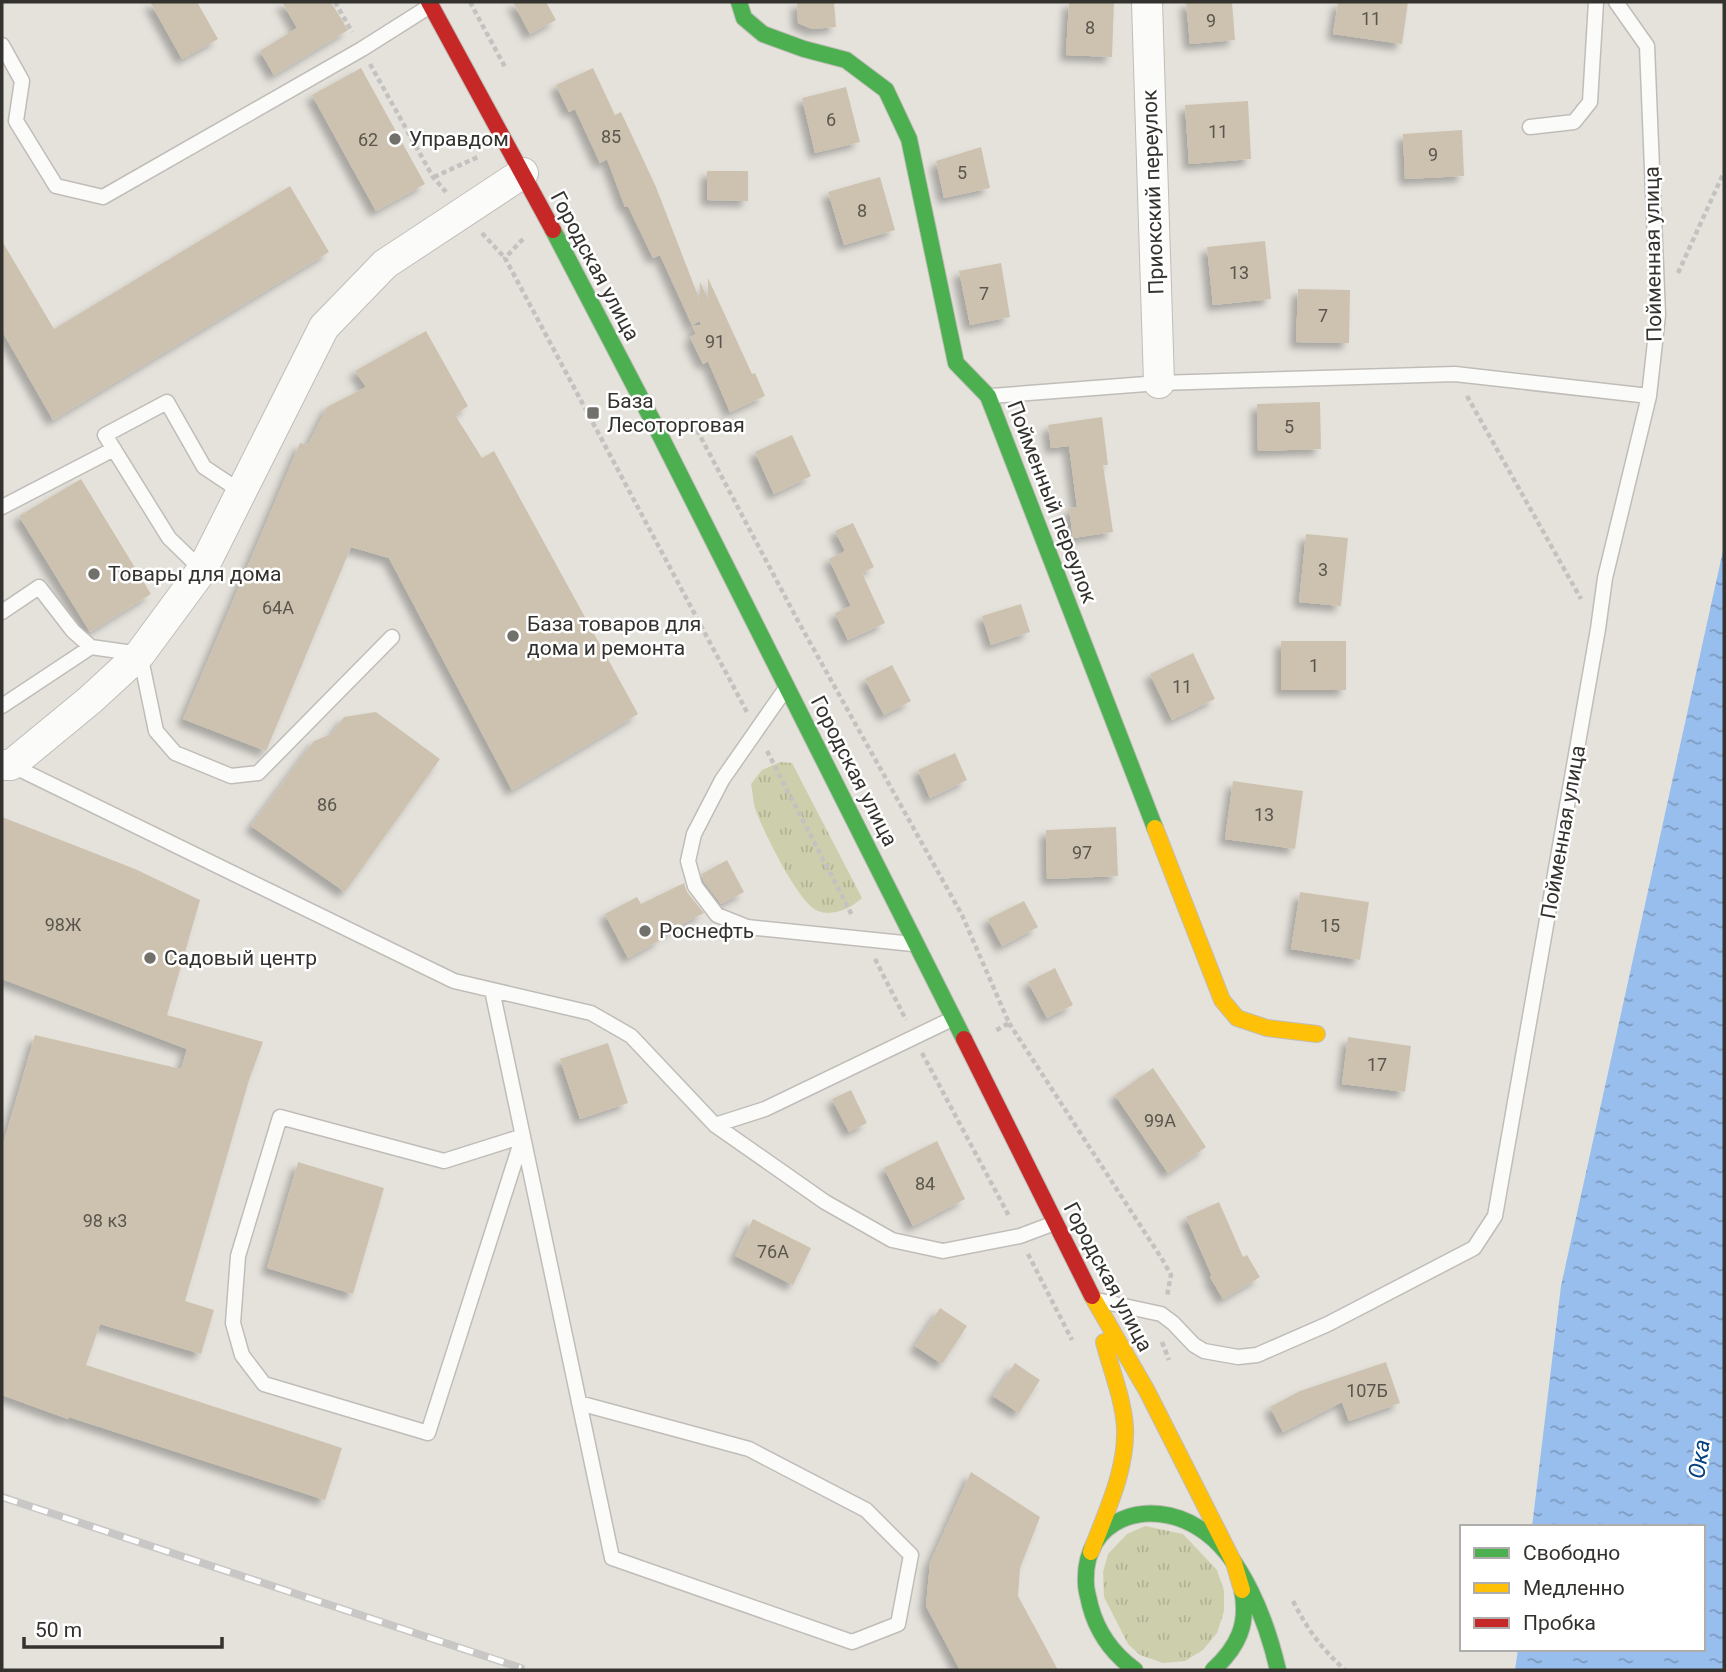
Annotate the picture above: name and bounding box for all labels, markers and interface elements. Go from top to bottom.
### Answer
house number: 11 [1361,8,1381,29]
house number: 9 [1206,10,1216,31]
house number: 8 [1085,17,1095,38]
street label: Приокский переулок [1137,89,1169,295]
house number: 6 [826,109,836,130]
house number: 11 [1208,121,1228,142]
house number: 85 [601,126,621,147]
place label: Управдом [409,127,509,151]
house number: 62 [358,129,378,150]
marker: Управдом [387,131,403,147]
house number: 9 [1428,144,1438,165]
house number: 5 [957,162,967,183]
street label: Пойменная улица [1639,166,1667,342]
street label: Городская улица [546,187,644,345]
house number: 8 [857,200,867,221]
house number: 13 [1229,262,1249,283]
house number: 7 [979,283,989,304]
house number: 7 [1318,305,1328,326]
house number: 91 [705,331,725,352]
place label: База Лесоторговая [607,389,745,437]
street label: Пойменный переулок [1002,397,1102,607]
marker: База Лесоторговая [585,405,601,421]
house number: 5 [1284,416,1294,437]
house number: 3 [1318,559,1328,580]
place label: Товары для дома [108,562,281,586]
marker: Товары для дома [86,566,102,582]
house number: 64А [262,597,294,618]
place label: База товаров для дома и ремонта [527,612,701,660]
marker: База товаров для дома и ремонта [505,628,521,644]
house number: 1 [1309,655,1319,676]
house number: 11 [1172,676,1192,697]
street label: Городская улица [806,692,902,850]
street label: Пойменная улица [1536,743,1590,921]
house number: 86 [317,794,337,815]
house number: 13 [1254,804,1274,825]
house number: 97 [1072,842,1092,863]
house number: 98Ж [45,914,82,935]
house number: 15 [1320,915,1340,936]
place label: Роснефть [659,919,754,943]
marker: Роснефть [637,923,653,939]
place label: Садовый центр [164,946,317,970]
marker: Садовый центр [142,950,158,966]
house number: 17 [1367,1054,1387,1075]
house number: 99А [1144,1110,1176,1131]
house number: 84 [915,1173,935,1194]
street label: Городская улица [1059,1198,1157,1356]
house number: 98 к3 [83,1210,127,1231]
house number: 76А [757,1241,789,1262]
house number: 107Б [1346,1380,1388,1401]
water label: Ока [1683,1437,1716,1481]
legend [1460,1525,1705,1651]
text: Свободно [1523,1541,1620,1565]
text: Медленно [1523,1576,1625,1600]
scale bar [24,1606,222,1650]
text: Пробка [1523,1611,1596,1635]
text: 50 m [35,1618,82,1642]

